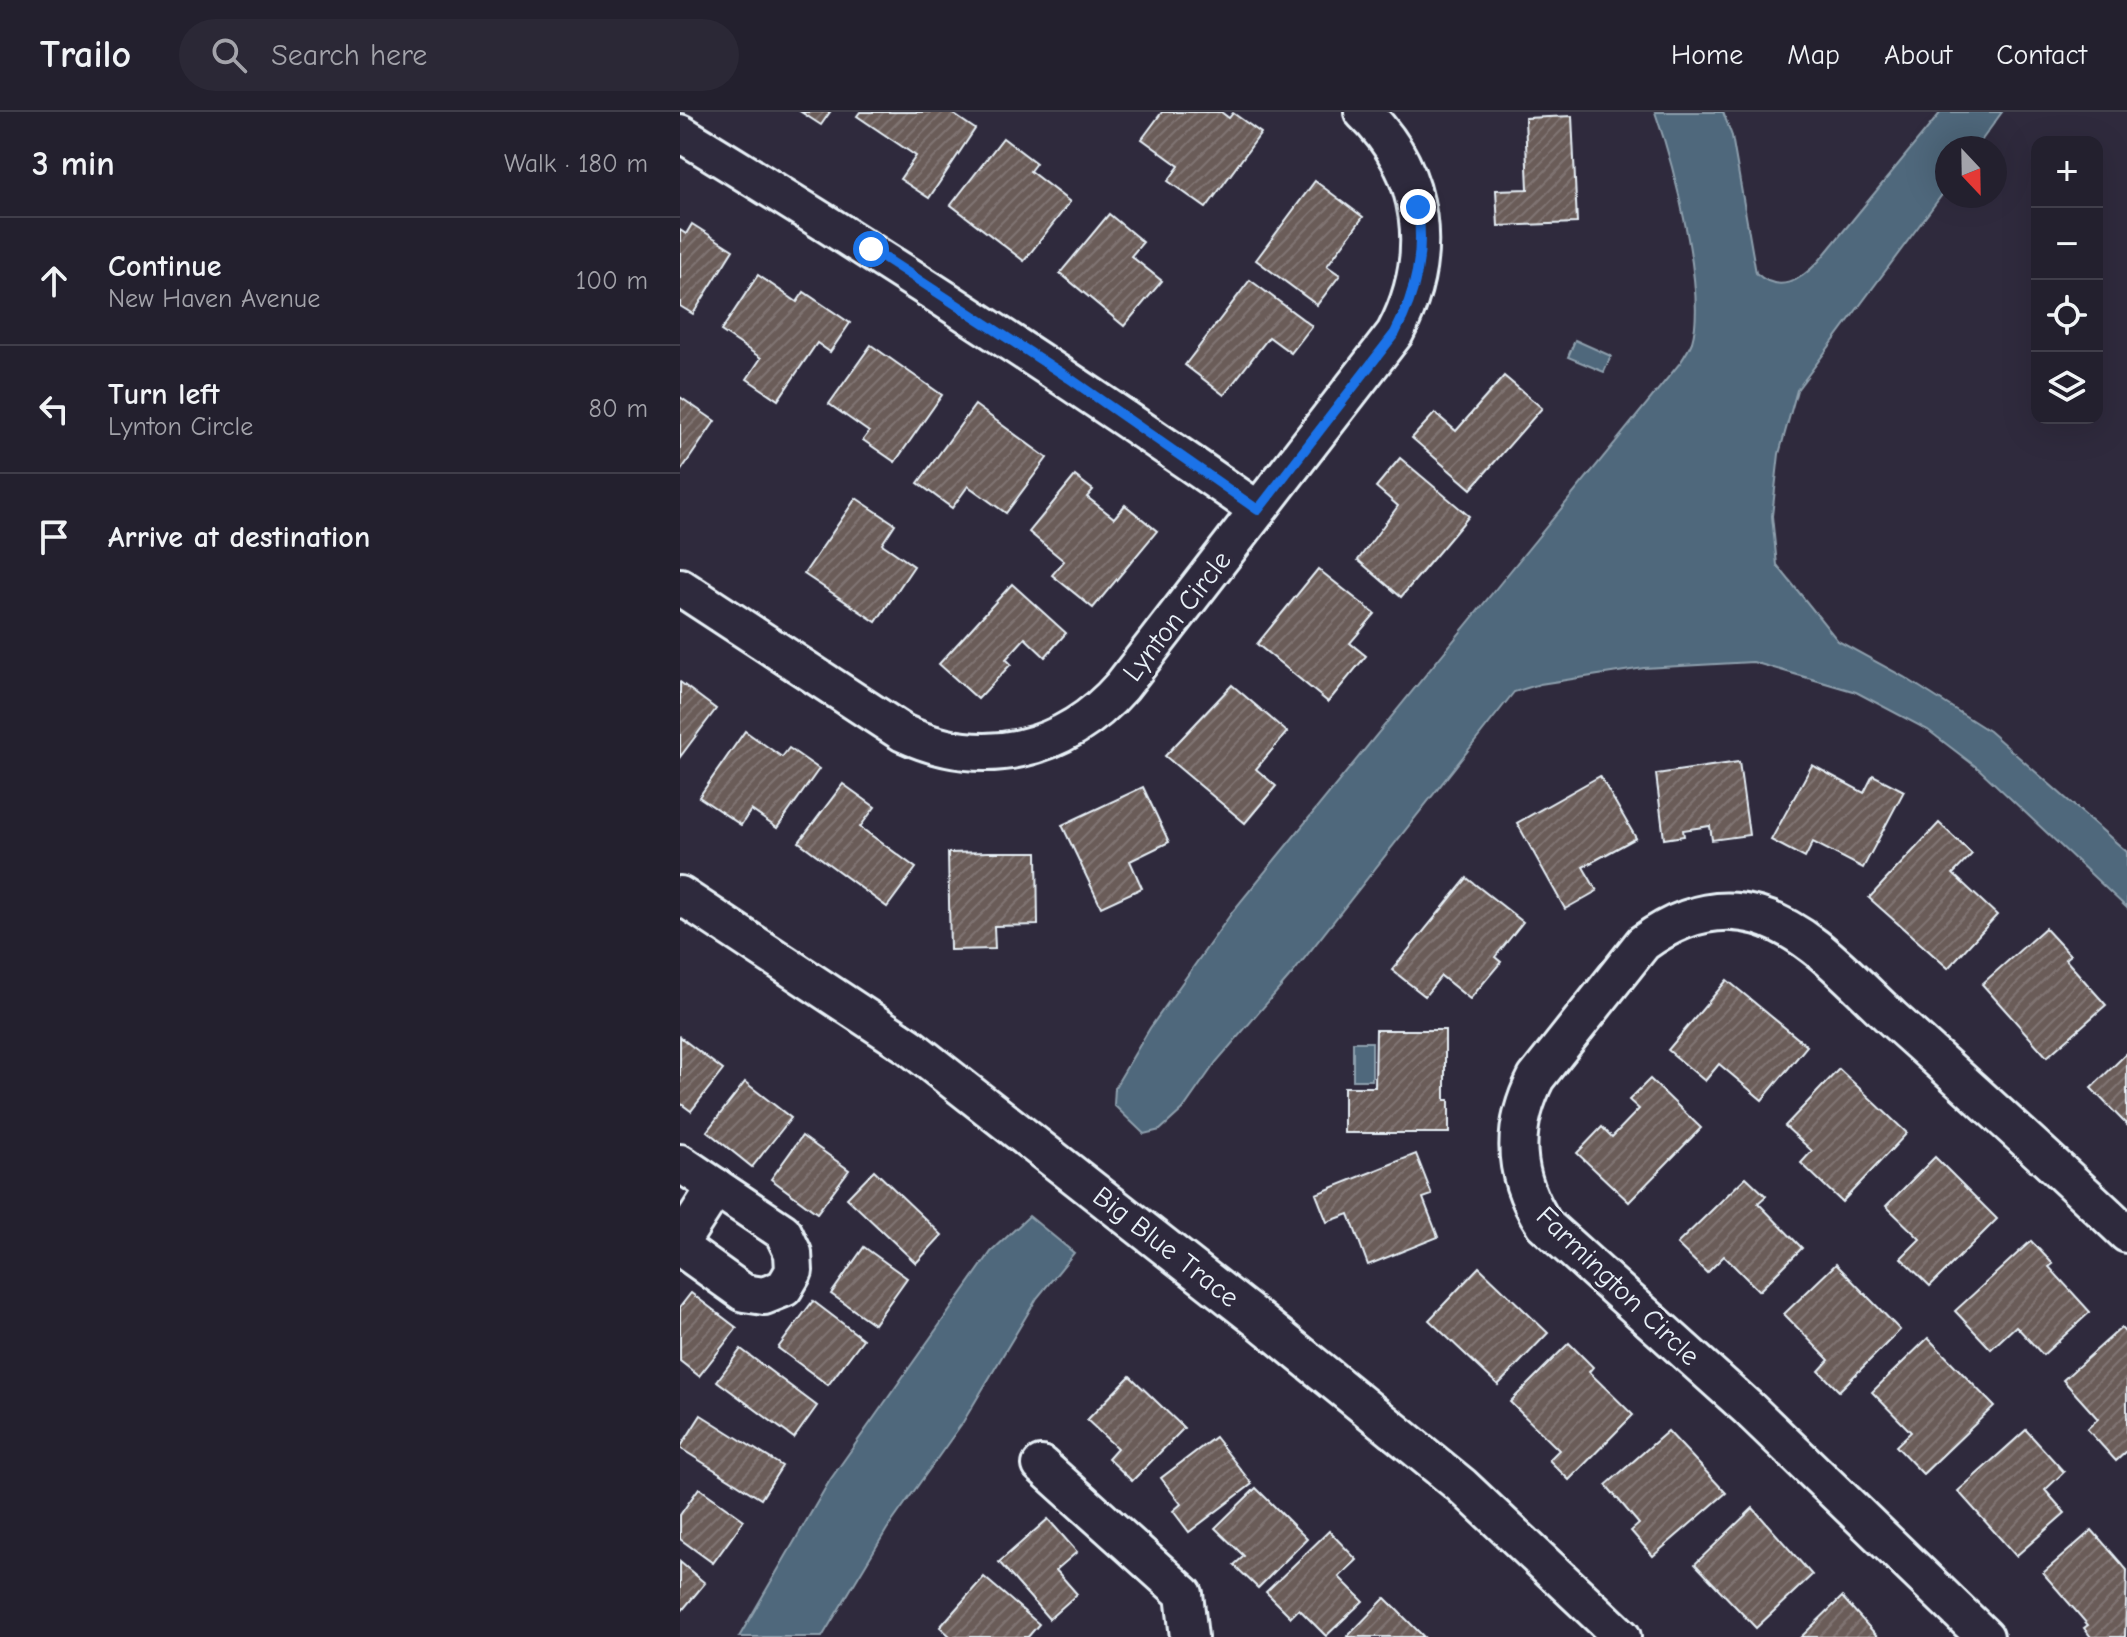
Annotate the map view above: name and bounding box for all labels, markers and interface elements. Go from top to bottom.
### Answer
search box [179,19,739,91]
text: Trailo [40,33,131,77]
icon: search [207,33,251,77]
text: Search here [271,38,427,73]
text: Home [1671,39,1743,71]
text: Map [1787,39,1840,71]
text: About [1884,39,1952,71]
text: Contact [1996,39,2087,71]
north arrow [1935,136,2007,208]
map controls [2031,136,2103,424]
button: + [2031,136,2103,208]
text: 3 min [32,144,115,184]
text: Walk · 180 m [504,149,648,179]
route end [1400,189,1436,225]
button: − [2031,208,2103,280]
route start [853,231,889,267]
text: Continue [108,249,222,284]
icon: ahead [32,259,76,303]
text: 100 m [576,266,648,296]
button: locate [2031,280,2103,352]
text: New Haven Avenue [108,284,320,314]
button: layers [2031,352,2103,424]
text: Turn left [108,377,220,412]
icon: left [32,387,76,431]
text: 80 m [589,394,648,424]
text: Lynton Circle [108,412,253,442]
icon: arrive [32,515,76,559]
text: Arrive at destination [108,520,370,555]
street label: Lynton Circle [1116,545,1238,687]
street label: Big Blue Trace [1087,1180,1245,1314]
street label: Farmington Circle [1530,1200,1706,1372]

